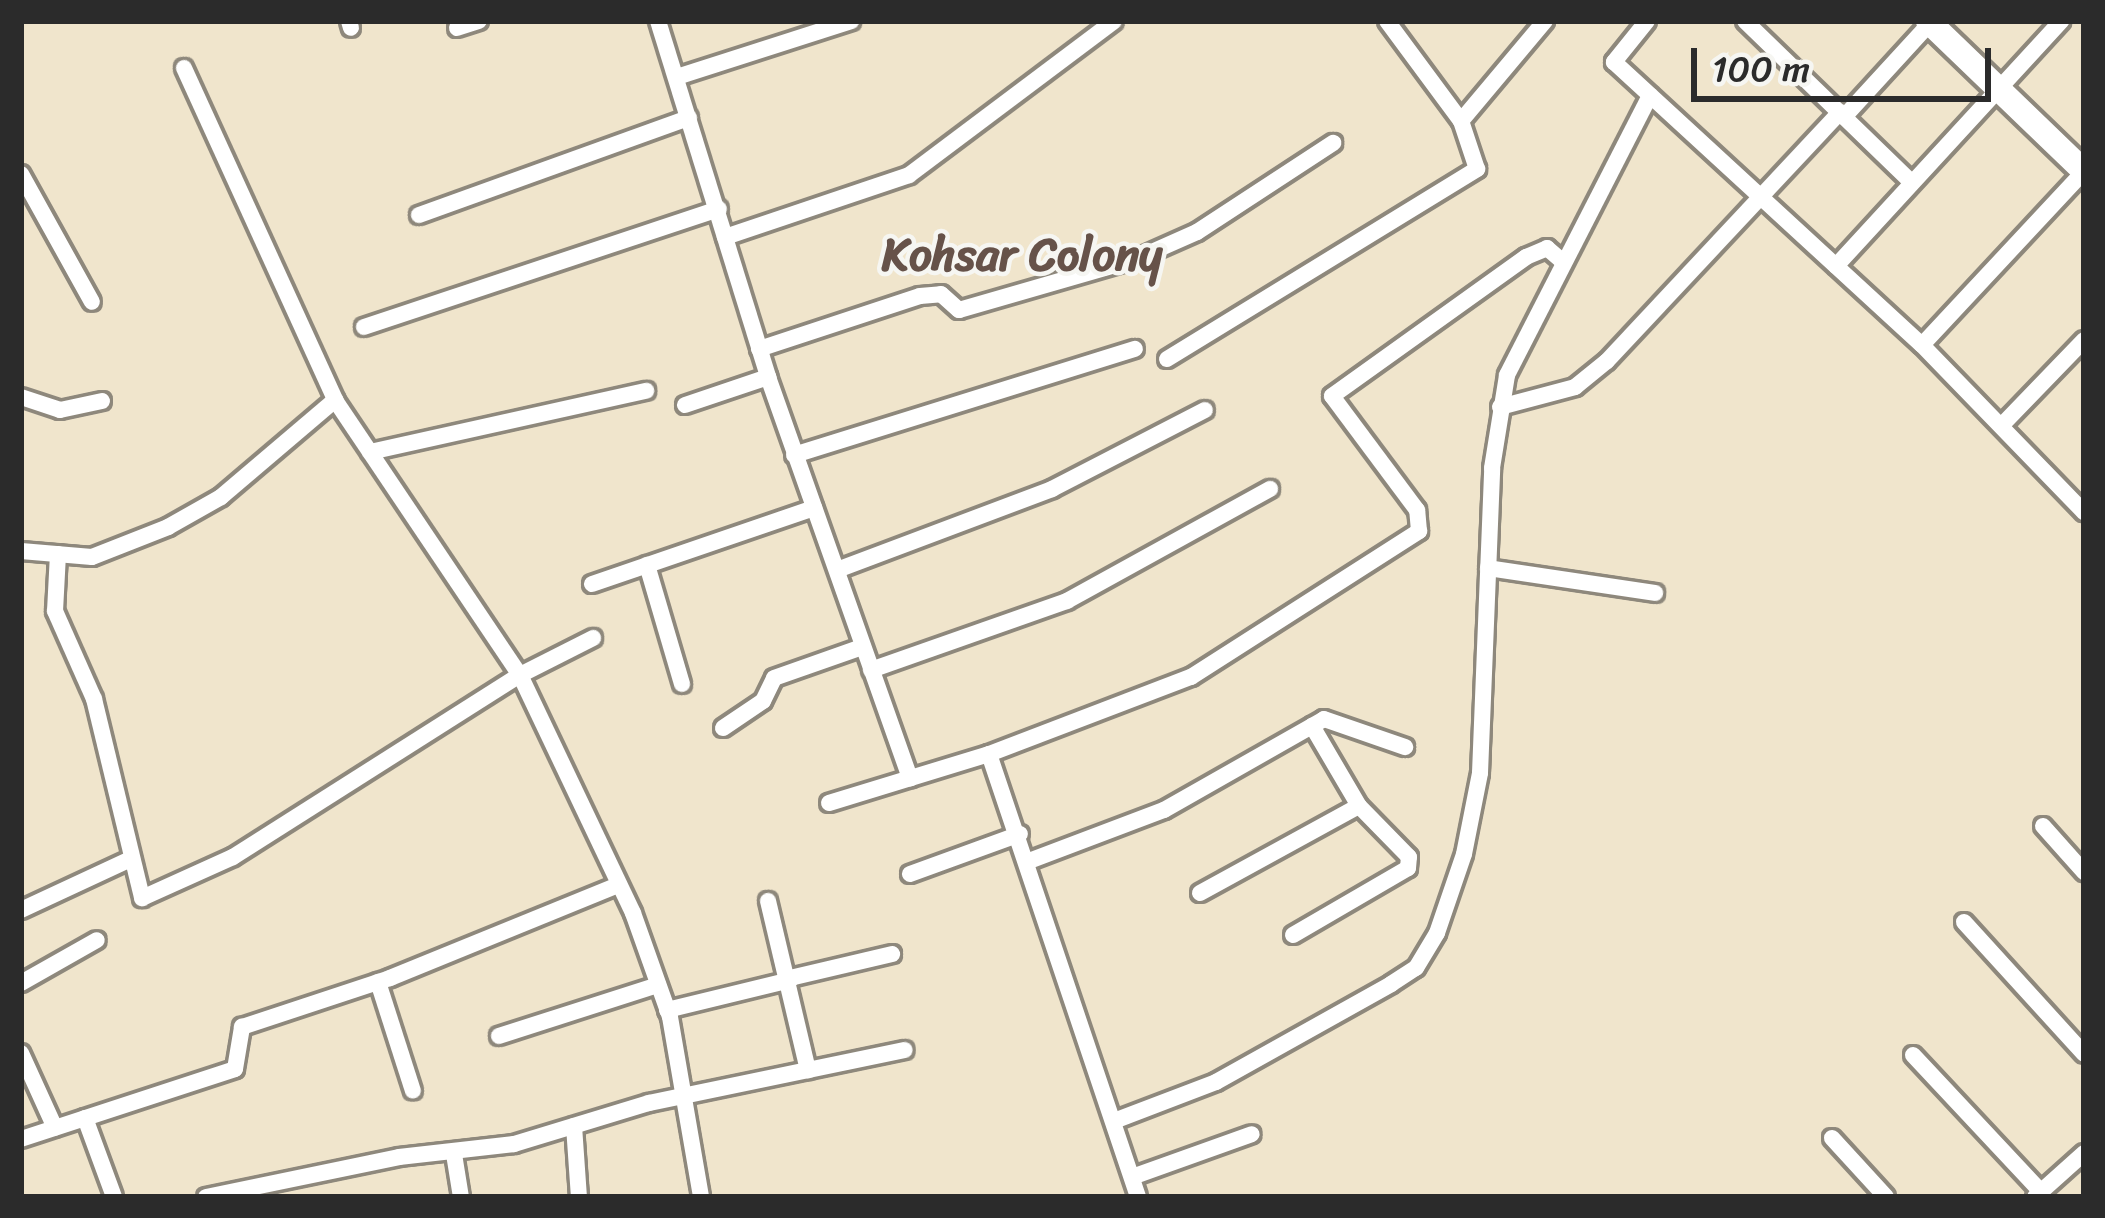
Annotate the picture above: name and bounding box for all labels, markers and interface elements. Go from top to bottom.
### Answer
scale bar [1697,24,1997,98]
text: 100 m [1712,37,1810,101]
district label: Kohsar Colony [881,229,1163,283]

